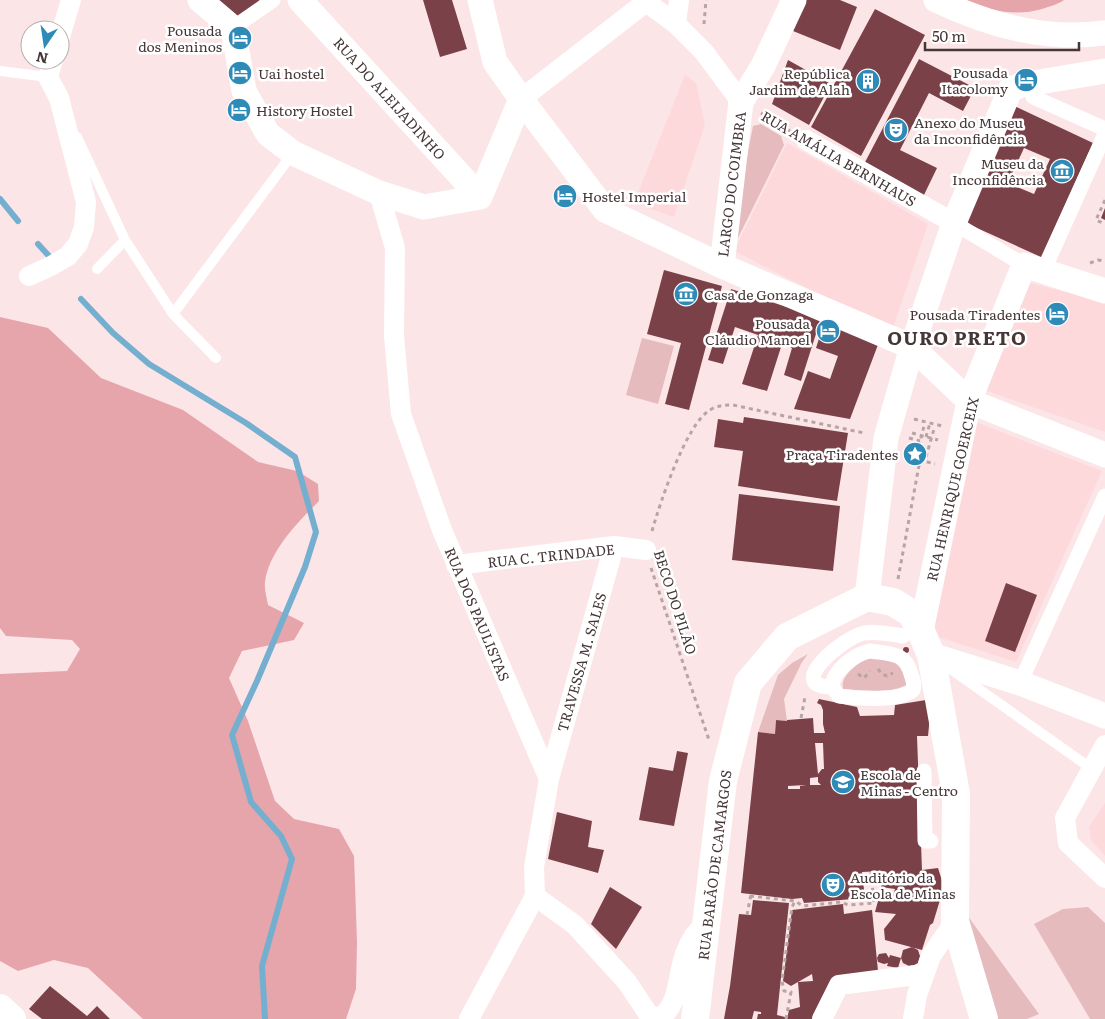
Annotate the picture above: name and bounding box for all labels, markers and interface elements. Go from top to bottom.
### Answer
north arrow [20,20,70,70]
place label: Pousada dos Meninos [138,20,222,56]
scale bar [925,20,1079,52]
text: 50 m [932,24,966,47]
hotel icon: Pousada dos Meninos [227,25,253,51]
street label: RUA DO ALEIJADINHO [330,32,450,164]
text: N [34,48,50,70]
hotel icon: Uai hostel [227,60,253,86]
place label: Pousada Itacolomy [941,62,1009,98]
place label: Uai hostel [258,63,325,83]
place label: República Jardim de Alah [749,63,850,99]
hotel icon: Pousada Itacolomy [1013,67,1039,93]
building icon: República Jardim de Alah [855,68,881,94]
hotel icon: History Hostel [226,97,252,123]
place label: History Hostel [256,100,353,120]
street label: RUA AMÁLIA BERNHAUS [758,105,920,211]
street label: LARGO DO COIMBRA [712,109,750,258]
place label: Anexo do Museu da Inconfidência [914,112,1025,148]
theatre icon: Anexo do Museu da Inconfidência [883,117,909,143]
place label: Museu da Inconfidência [952,153,1044,189]
museum icon: Museu da Inconfidência [1049,158,1075,184]
hotel icon: Hostel Imperial [552,183,578,209]
place label: Hostel Imperial [582,186,687,206]
museum icon: Casa de Gonzaga [673,281,699,307]
place label: Casa de Gonzaga [704,284,814,304]
hotel icon: Pousada Tiradentes [1044,301,1070,327]
place label: Pousada Tiradentes [910,304,1040,324]
place label: Pousada Cláudio Manoel [705,313,810,349]
hotel icon: Pousada Cláudio Manoel [815,318,841,344]
district label: OURO PRETO [887,323,1027,351]
street label: RUA HENRIQUE GOERCEIX [921,395,983,583]
place icon: Praça Tiradentes [902,441,928,467]
place label: Praça Tiradentes [786,444,898,464]
street label: RUA C. TRINDADE [486,538,616,572]
street label: RUA DOS PAULISTAS [441,544,515,684]
street label: BECO DO PILÃO [650,547,702,657]
street label: TRAVESSA M. SALES [552,590,610,734]
place label: Escola de Minas - Centro [860,764,958,800]
street label: RUA BARÃO DE CAMARGOS [692,769,736,961]
school or university icon: Escola de Minas - Centro [830,769,856,795]
place label: Auditório da Escola de Minas [850,867,955,903]
theatre icon: Auditório da Escola de Minas [820,872,846,898]

